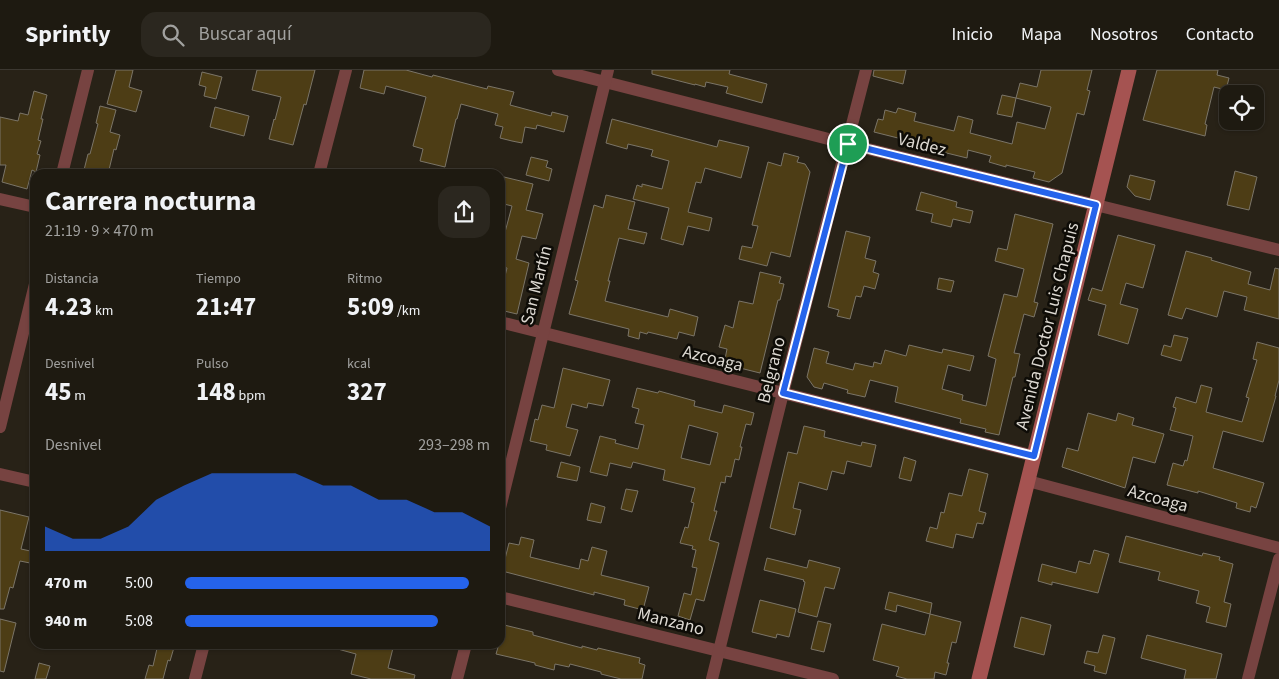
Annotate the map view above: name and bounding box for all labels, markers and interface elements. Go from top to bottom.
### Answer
search box [141,12,491,57]
text: Sprintly [25,17,111,52]
icon: search [159,21,187,49]
text: Buscar aquí [199,21,292,48]
text: Inicio [952,22,993,47]
text: Mapa [1021,22,1062,47]
text: Nosotros [1090,22,1158,47]
text: Contacto [1186,22,1254,47]
map controls [1219,85,1264,130]
button: locate [1219,85,1264,130]
pin [827,123,869,165]
street label: Valdez [895,126,949,163]
icon: arrive [834,130,862,158]
text: Carrera nocturna [45,181,256,221]
button: share [438,186,490,238]
text: 21:19 · 9 × 470 m [45,220,154,242]
street label: Avenida Doctor Luis Chapuis [1010,220,1085,432]
street label: San Martín [515,243,558,327]
text: Distancia [45,269,99,289]
text: Tiempo [196,269,241,289]
text: Ritmo [347,269,382,289]
text: 4.23 [45,289,92,325]
text: 21:47 [196,289,256,325]
text: 5:09 [347,289,394,325]
text: km [92,301,113,321]
text: /km [394,301,420,321]
street label: Belgrano [751,334,792,406]
street label: Azcoaga [680,339,746,378]
text: Desnivel [45,354,95,374]
text: Pulso [196,354,229,374]
text: kcal [347,354,371,374]
text: 45 [45,374,71,410]
text: 148 [196,374,236,410]
text: 327 [347,374,387,410]
text: m [71,386,86,406]
text: bpm [236,386,266,406]
text: Desnivel [45,434,102,456]
text: 293–298 m [418,434,490,456]
street label: Azcoaga [1125,478,1191,519]
text: 470 m [45,572,87,594]
text: 5:00 [125,572,153,594]
street label: Manzano [635,601,707,642]
text: 940 m [45,610,87,632]
text: 5:08 [125,610,153,632]

